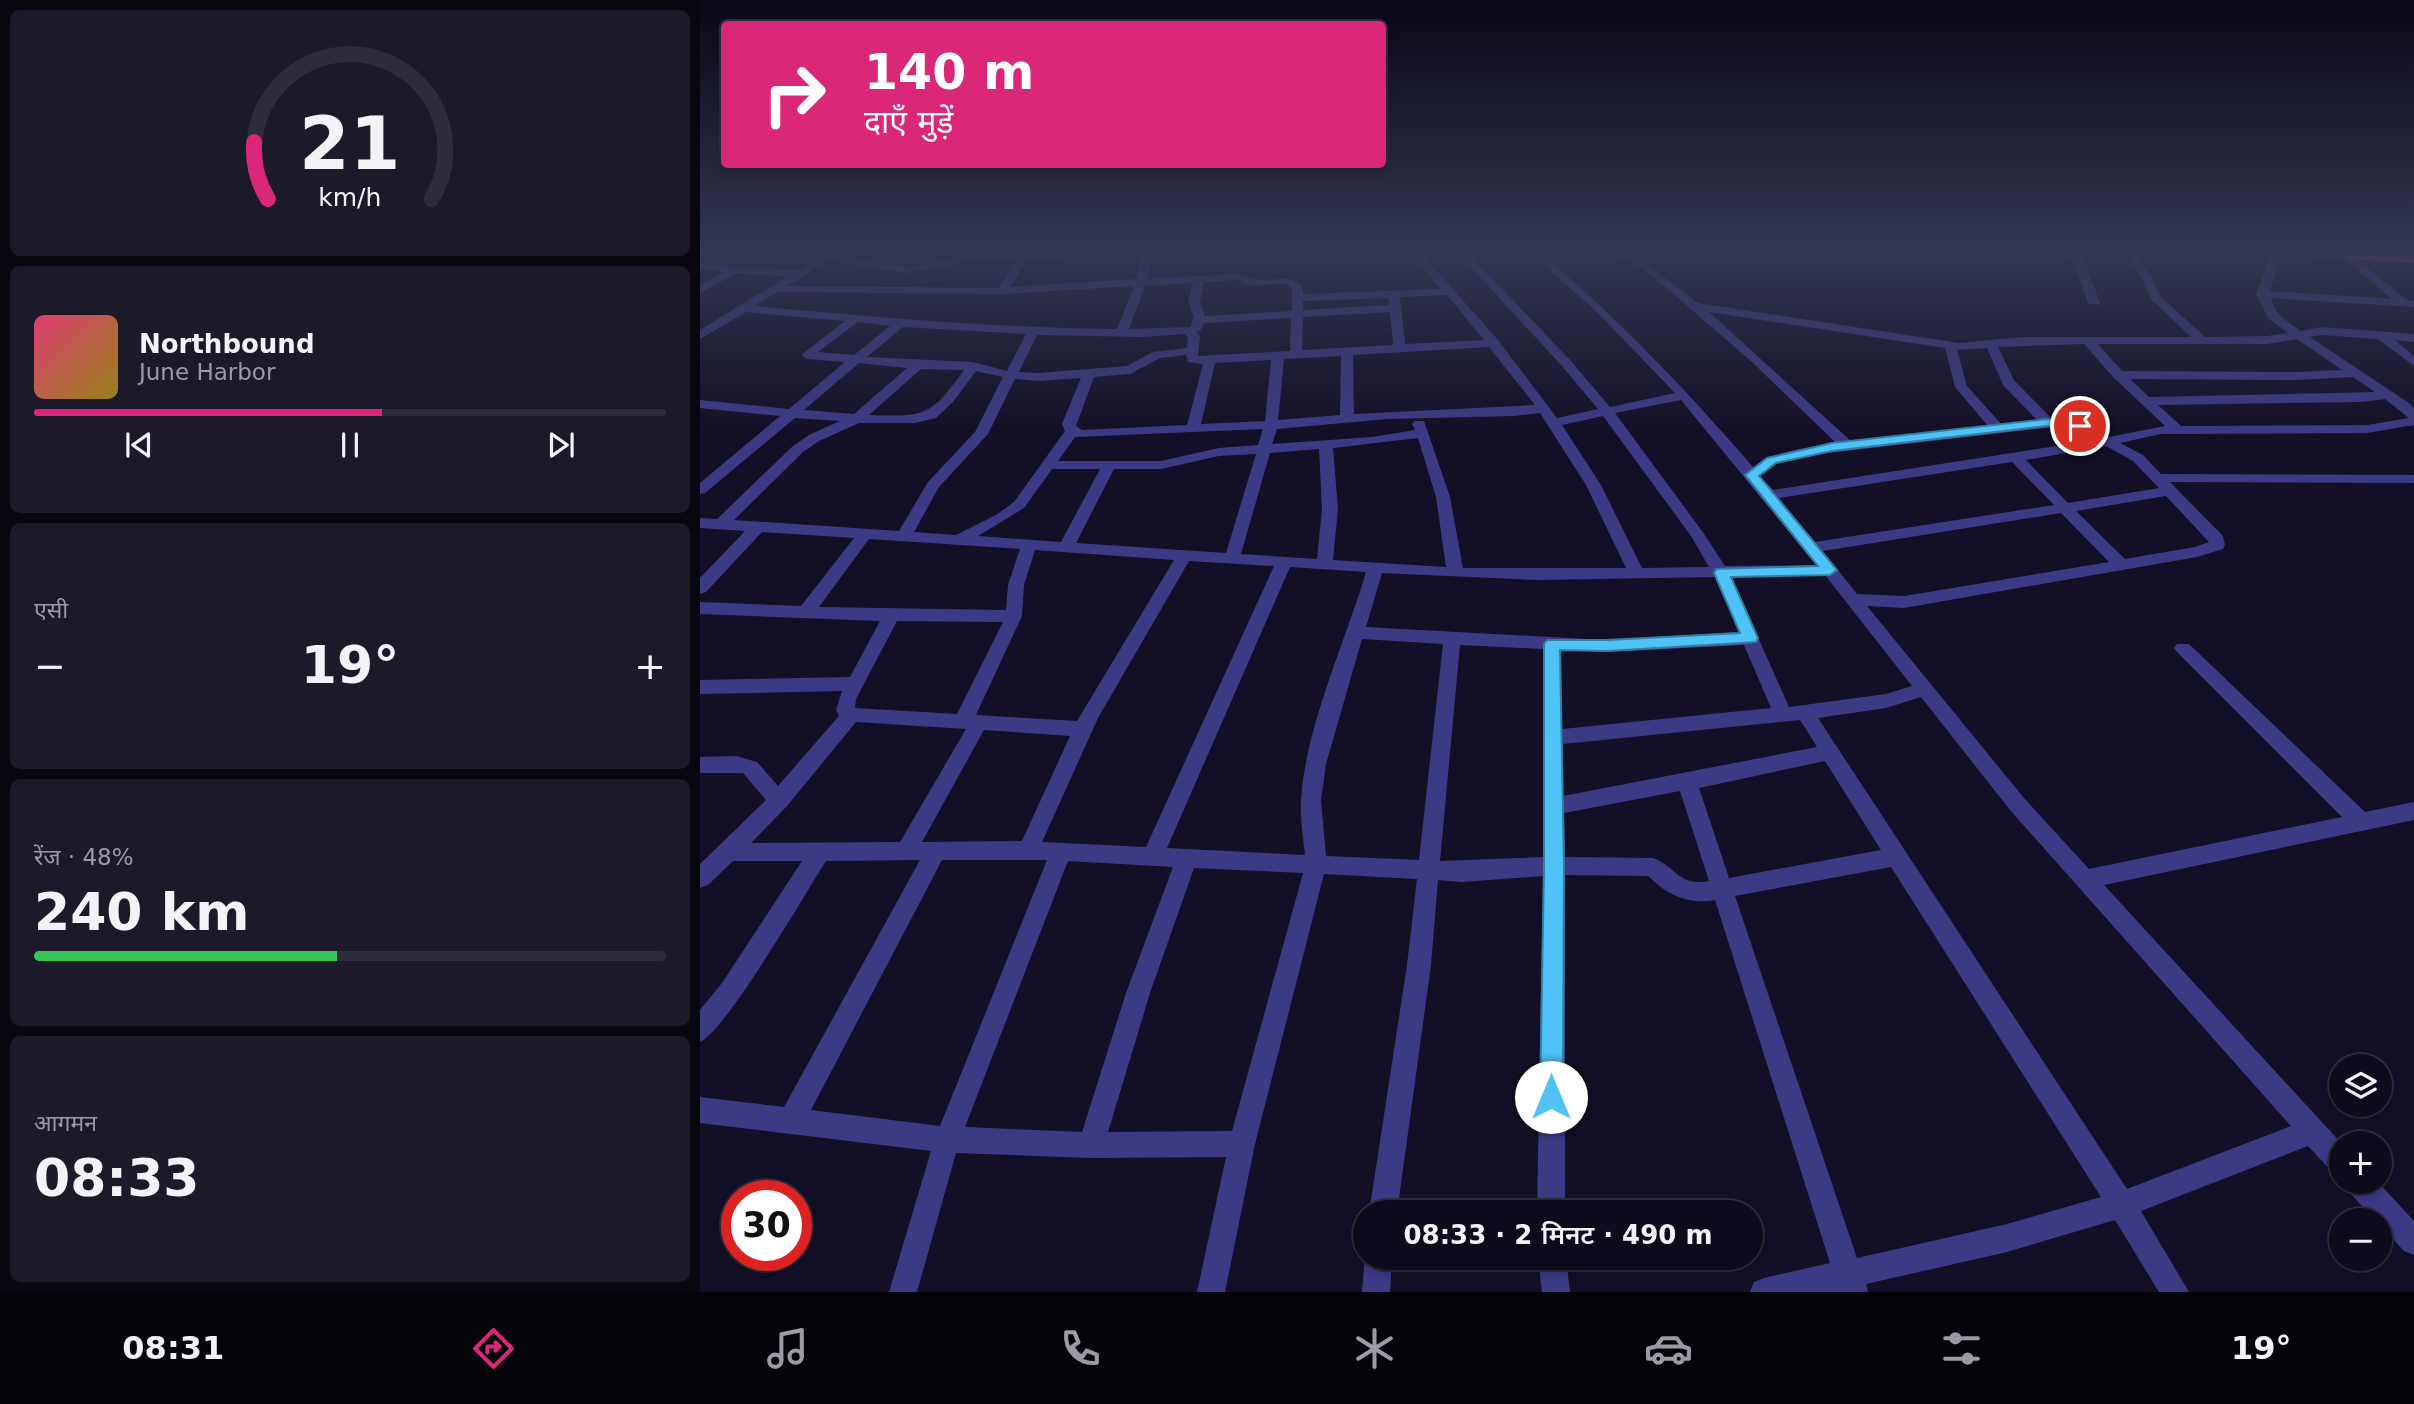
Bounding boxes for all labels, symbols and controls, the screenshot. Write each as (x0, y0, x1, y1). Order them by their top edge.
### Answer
text: 140 m (864, 44, 1034, 101)
icon: right (749, 49, 840, 140)
text: 21 (299, 102, 401, 187)
text: दाएँ मुड़ें (864, 103, 953, 141)
text: km/h (318, 183, 382, 212)
text: Northbound (139, 329, 315, 359)
text: June Harbor (139, 359, 275, 385)
pin (2050, 396, 2110, 456)
icon: arrive (2061, 407, 2099, 445)
icon: previous (120, 426, 158, 464)
icon: pause (331, 426, 369, 464)
icon: next (542, 426, 580, 464)
text: एसी (34, 597, 68, 623)
text: 19° (301, 635, 399, 695)
text: − (34, 644, 66, 688)
text: + (634, 644, 666, 688)
text: रेंज · 48% (34, 844, 134, 870)
text: 240 km (34, 882, 249, 942)
map controls (2329, 1054, 2392, 1271)
button: layers (2329, 1054, 2392, 1117)
position arrow (1514, 1060, 1588, 1134)
text: आगमन (34, 1110, 97, 1136)
button: + (2329, 1131, 2392, 1194)
text: 08:33 (34, 1148, 200, 1208)
speed limit sign: 30 (721, 1180, 812, 1271)
button: − (2329, 1208, 2392, 1271)
text: 08:33 · 2 मिनट · 490 m (1403, 1220, 1713, 1250)
icon: directions (469, 1324, 518, 1373)
icon: music (763, 1324, 812, 1373)
icon: phone (1056, 1324, 1105, 1373)
icon: climate (1350, 1324, 1399, 1373)
icon: car (1644, 1324, 1693, 1373)
icon: filters (1937, 1324, 1986, 1373)
text: 08:31 (122, 1329, 224, 1367)
text: 19° (2231, 1329, 2292, 1367)

